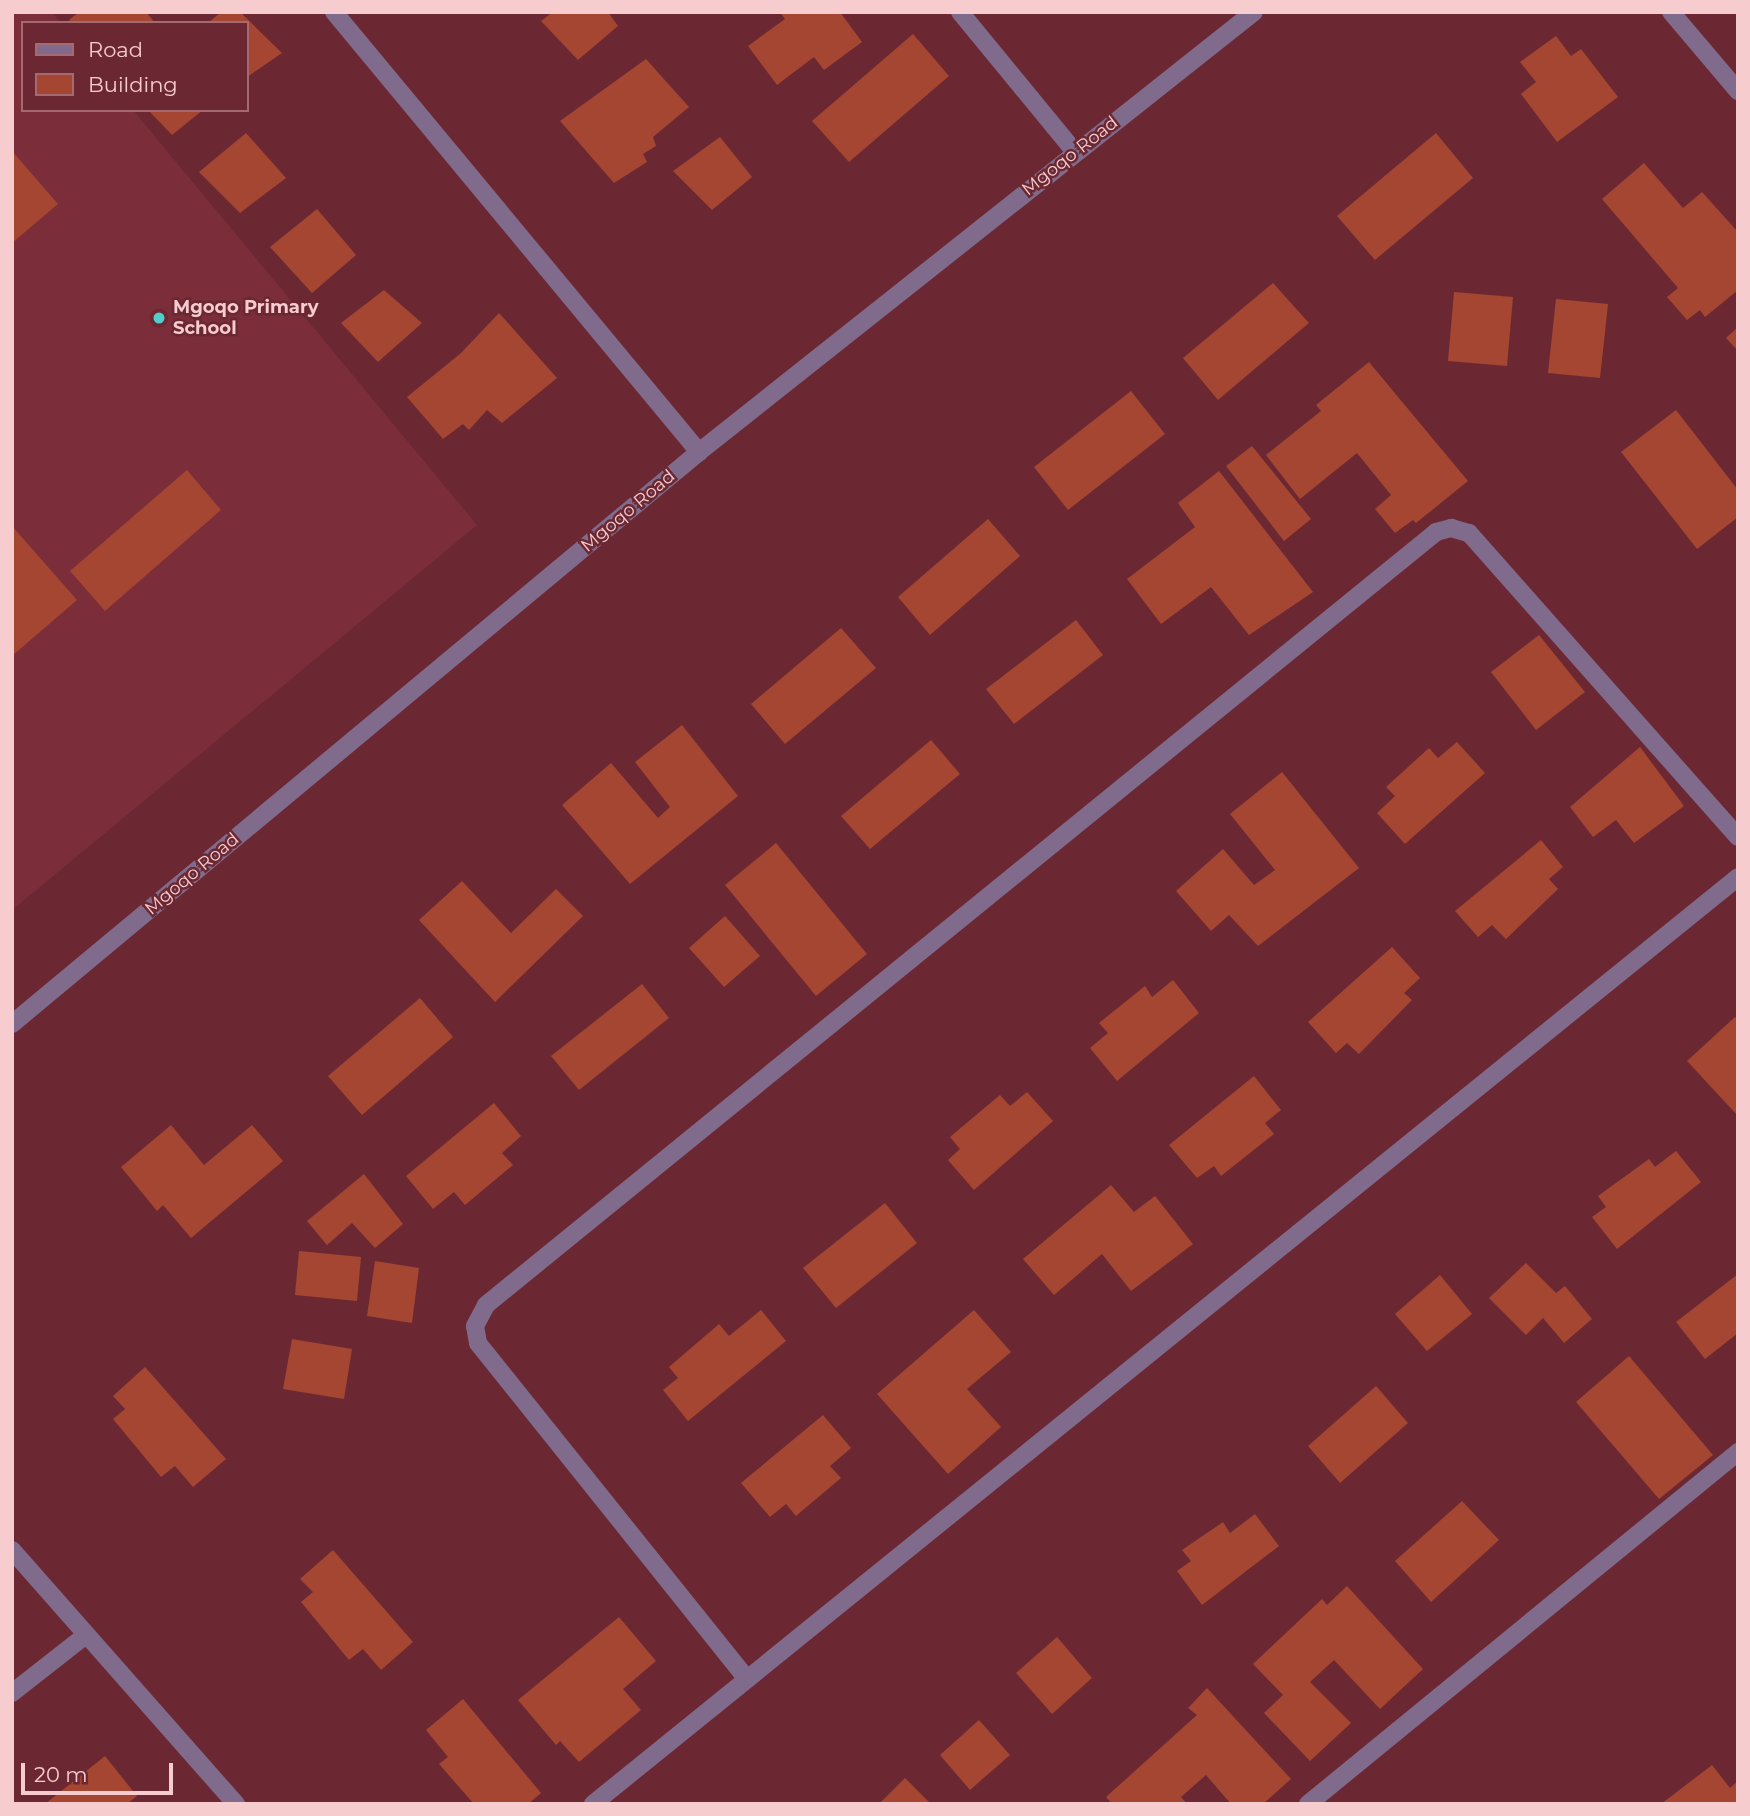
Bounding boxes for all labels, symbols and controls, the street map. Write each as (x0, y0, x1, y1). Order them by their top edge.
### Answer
legend (21, 21, 248, 112)
text: Road (88, 37, 143, 62)
text: Building (88, 72, 178, 97)
street label: Mgoqo Road (1018, 112, 1122, 200)
place label: Mgoqo Primary School (173, 297, 318, 340)
marker: Mgoqo Primary School (151, 310, 167, 326)
street label: Mgoqo Road (577, 465, 679, 557)
street label: Mgoqo Road (141, 828, 243, 920)
scale bar (24, 1750, 177, 1794)
text: 20 m (34, 1762, 88, 1787)

